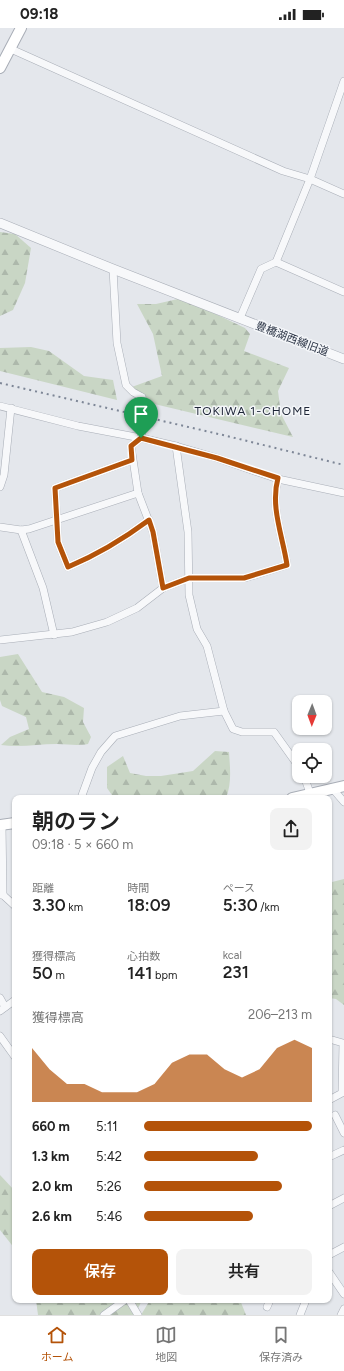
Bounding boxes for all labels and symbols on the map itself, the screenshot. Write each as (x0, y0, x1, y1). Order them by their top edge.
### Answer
street label: 豊橋湖西線旧道 (254, 319, 330, 359)
pin (124, 397, 158, 438)
district label: TOKIWA 1-CHOME (195, 404, 311, 418)
north arrow (292, 695, 332, 735)

